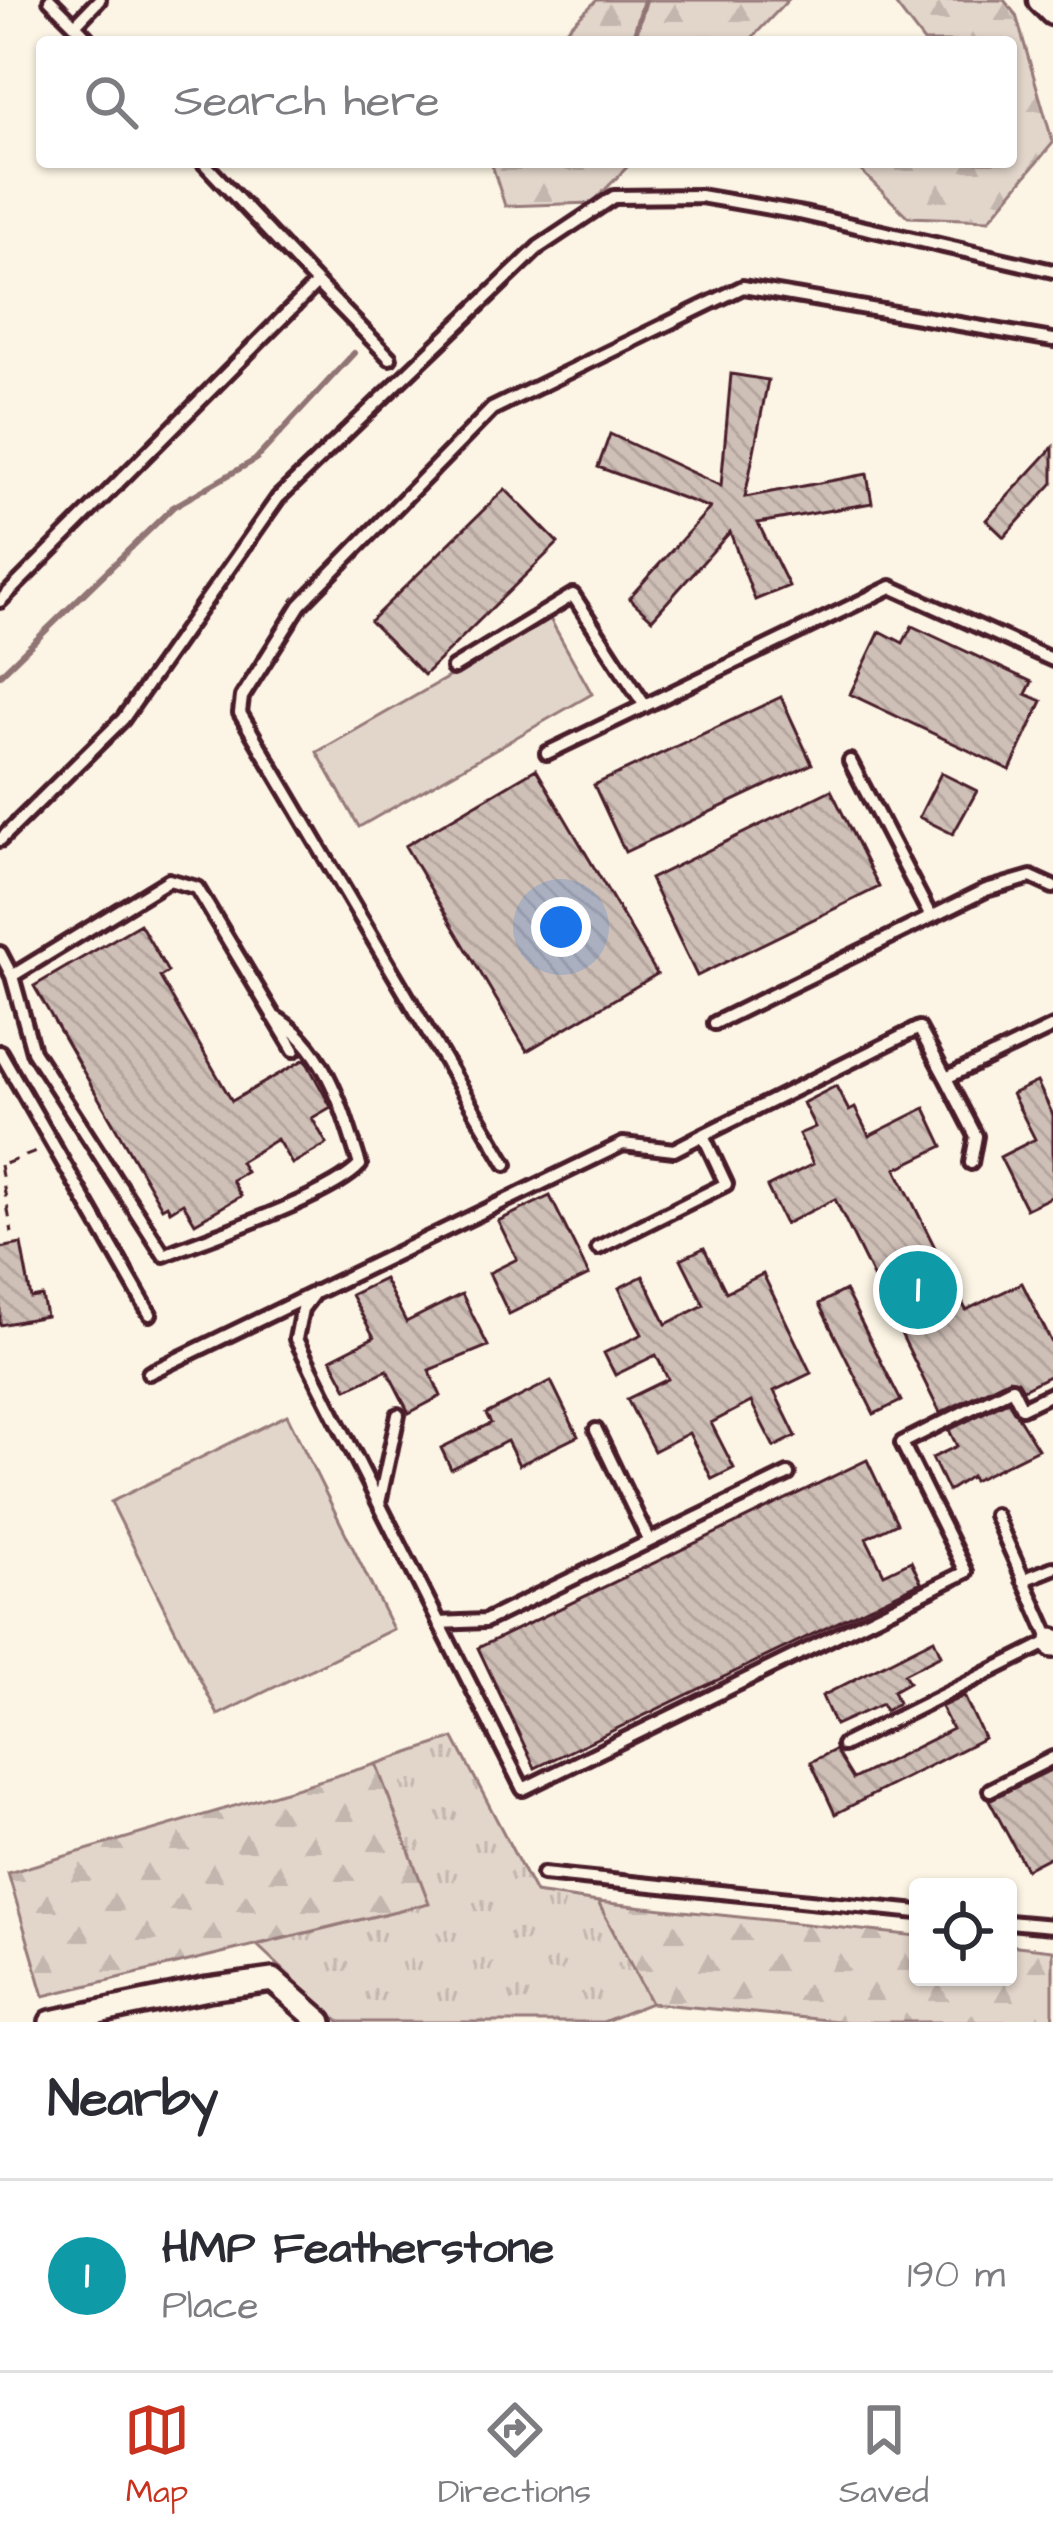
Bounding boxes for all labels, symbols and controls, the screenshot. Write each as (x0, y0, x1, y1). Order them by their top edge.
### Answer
search box (36, 36, 1017, 168)
icon: search (78, 69, 144, 135)
text: Search here (174, 71, 440, 133)
your location (531, 897, 591, 957)
pin: 1 (879, 1245, 957, 1335)
map controls (909, 1878, 1017, 1986)
button: locate (909, 1878, 1017, 1986)
text: Nearby (48, 2065, 218, 2136)
text: HMP Featherstone (162, 2218, 554, 2280)
text: 1 (85, 2249, 90, 2303)
text: 190 m (907, 2249, 1005, 2303)
text: Place (162, 2280, 259, 2334)
tab: Map (124, 2397, 190, 2515)
tab: Directions (438, 2397, 591, 2515)
tab: Saved (839, 2397, 929, 2515)

